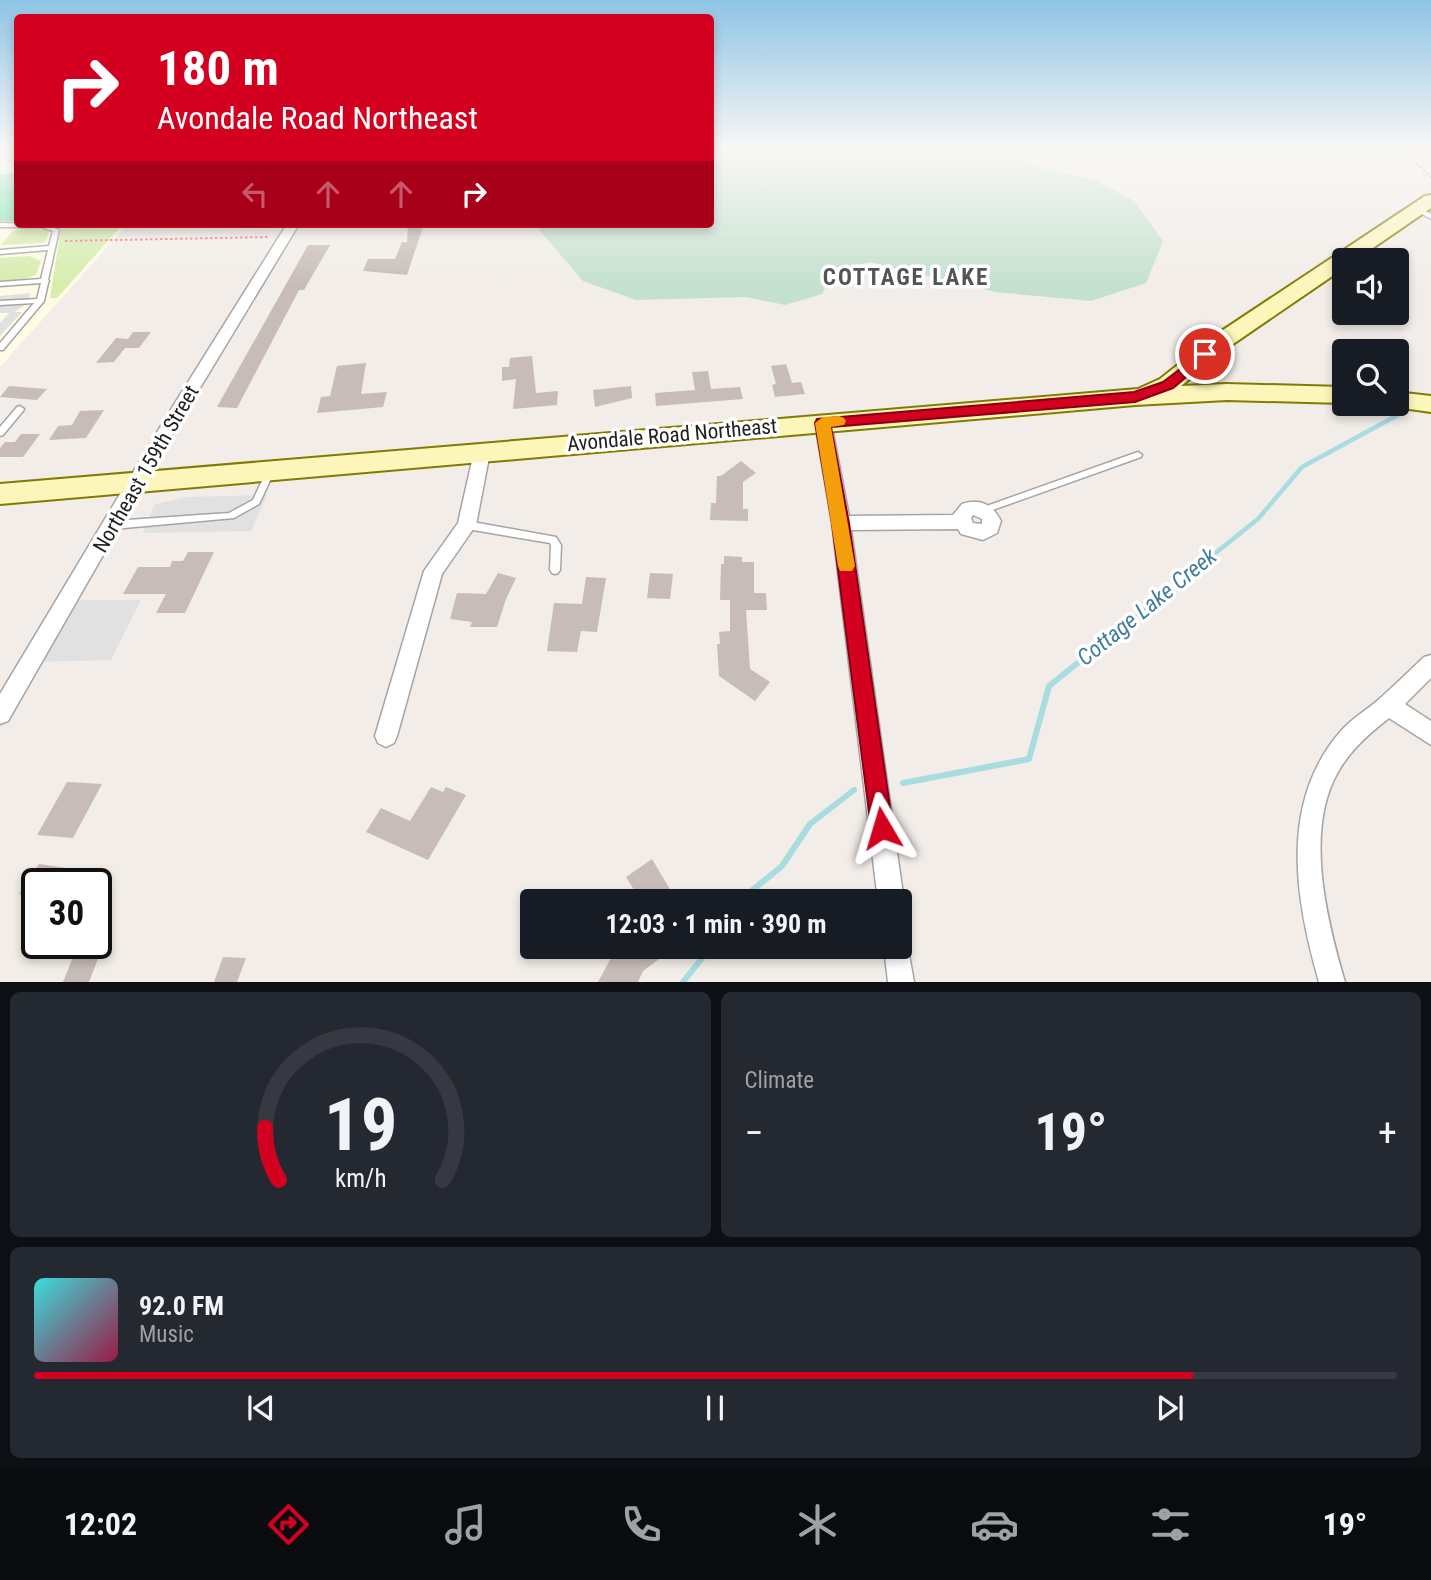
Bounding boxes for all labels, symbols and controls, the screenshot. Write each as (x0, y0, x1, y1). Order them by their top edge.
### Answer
text: 180 m (157, 40, 279, 97)
icon: right (42, 42, 133, 133)
text: Avondale Road Northeast (157, 99, 478, 137)
icon: left (236, 175, 274, 213)
icon: ahead (309, 175, 347, 213)
icon: ahead (382, 175, 420, 213)
icon: right (455, 175, 493, 213)
map controls (1332, 248, 1409, 416)
button: sound (1332, 248, 1409, 325)
district label: COTTAGE LAKE (823, 264, 989, 291)
pin (1175, 324, 1235, 384)
icon: arrive (1186, 335, 1224, 373)
button: search (1332, 339, 1409, 416)
street label: Northeast 159th Street (88, 381, 204, 557)
street label: Avondale Road Northeast (566, 414, 778, 456)
water label: Cottage Lake Creek (1072, 542, 1223, 671)
position arrow (845, 791, 919, 865)
speed limit sign: 30 (21, 868, 112, 959)
text: 12:03 · 1 min · 390 m (606, 909, 826, 939)
text: Climate (745, 1067, 814, 1094)
text: 19 (323, 1083, 397, 1169)
text: 19° (1034, 1102, 1107, 1163)
text: − (745, 1111, 764, 1155)
text: + (1378, 1111, 1397, 1155)
text: km/h (335, 1164, 386, 1193)
text: 92.0 FM (139, 1291, 224, 1321)
text: Music (139, 1321, 194, 1348)
icon: previous (242, 1389, 280, 1427)
icon: pause (696, 1389, 734, 1427)
icon: next (1151, 1389, 1189, 1427)
icon: directions (264, 1500, 313, 1549)
icon: music (441, 1500, 490, 1549)
icon: phone (617, 1500, 666, 1549)
icon: climate (793, 1500, 842, 1549)
icon: car (970, 1500, 1019, 1549)
icon: filters (1146, 1500, 1195, 1549)
text: 12:02 (64, 1505, 137, 1543)
text: 19° (1323, 1505, 1367, 1543)

